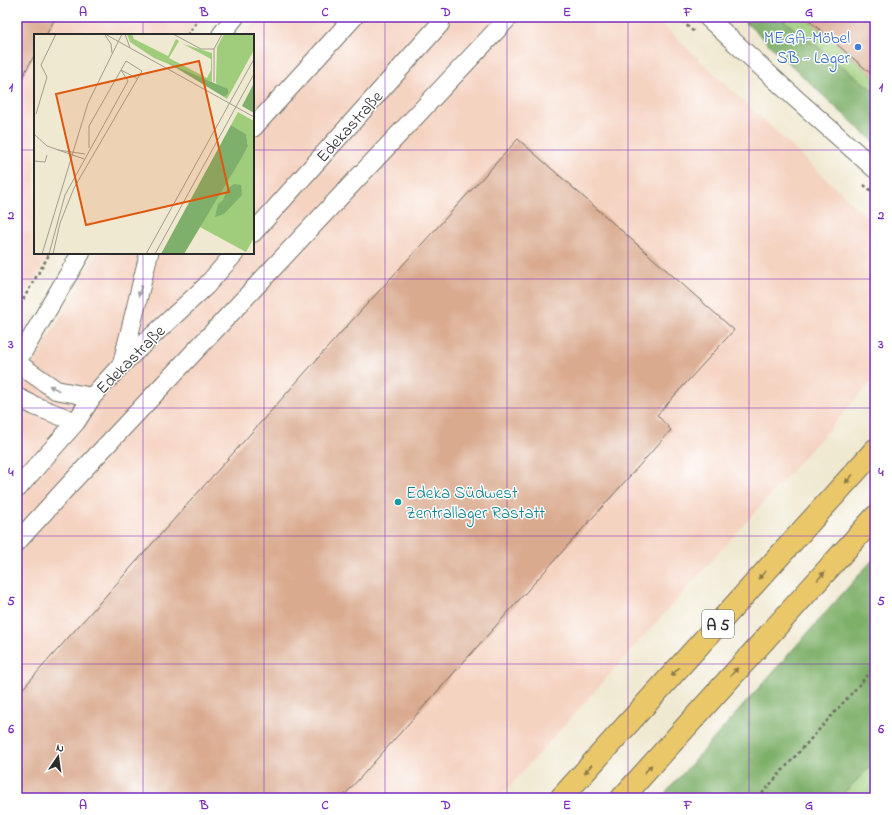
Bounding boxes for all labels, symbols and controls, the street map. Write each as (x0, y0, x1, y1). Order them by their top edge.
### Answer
text: A (79, 3, 87, 22)
text: B (199, 3, 209, 22)
text: C (321, 3, 329, 22)
text: D (440, 3, 451, 22)
text: E (563, 3, 571, 22)
text: F (683, 3, 693, 22)
text: G (805, 3, 813, 22)
place label: MEGA-Möbel SB - Lager (764, 26, 851, 73)
inset map (34, 34, 254, 254)
marker: MEGA-Möbel SB - Lager (853, 42, 863, 52)
text: 1 (9, 78, 14, 97)
text: 1 (879, 78, 884, 97)
street label: Edekastraße (311, 85, 390, 169)
text: 2 (7, 206, 15, 225)
text: 2 (877, 206, 885, 225)
one-way arrow (137, 285, 143, 297)
street label: Edekastraße (91, 319, 172, 401)
text: 3 (7, 335, 14, 354)
text: 3 (877, 335, 884, 354)
one-way arrow (48, 385, 60, 391)
text: 4 (7, 463, 14, 482)
text: 4 (877, 463, 884, 482)
one-way arrow (844, 474, 854, 484)
place label: Edeka Südwest Zentrallager Rastatt (406, 481, 545, 528)
marker: Edeka Südwest Zentrallager Rastatt (393, 497, 403, 507)
one-way arrow (817, 570, 826, 581)
one-way arrow (758, 571, 767, 580)
text: 5 (7, 592, 15, 611)
text: 5 (877, 592, 885, 611)
road number: A 5 (702, 610, 734, 638)
one-way arrow (670, 667, 680, 677)
one-way arrow (730, 667, 739, 677)
text: 6 (7, 720, 14, 739)
text: 6 (877, 720, 884, 739)
north arrow (38, 737, 78, 777)
text: N (55, 740, 65, 757)
one-way arrow (584, 764, 593, 773)
one-way arrow (643, 764, 652, 774)
text: A (79, 796, 87, 815)
text: B (199, 796, 209, 815)
text: C (321, 796, 329, 815)
text: D (440, 796, 451, 815)
text: E (563, 796, 571, 815)
text: F (683, 796, 693, 815)
text: G (805, 796, 813, 815)

